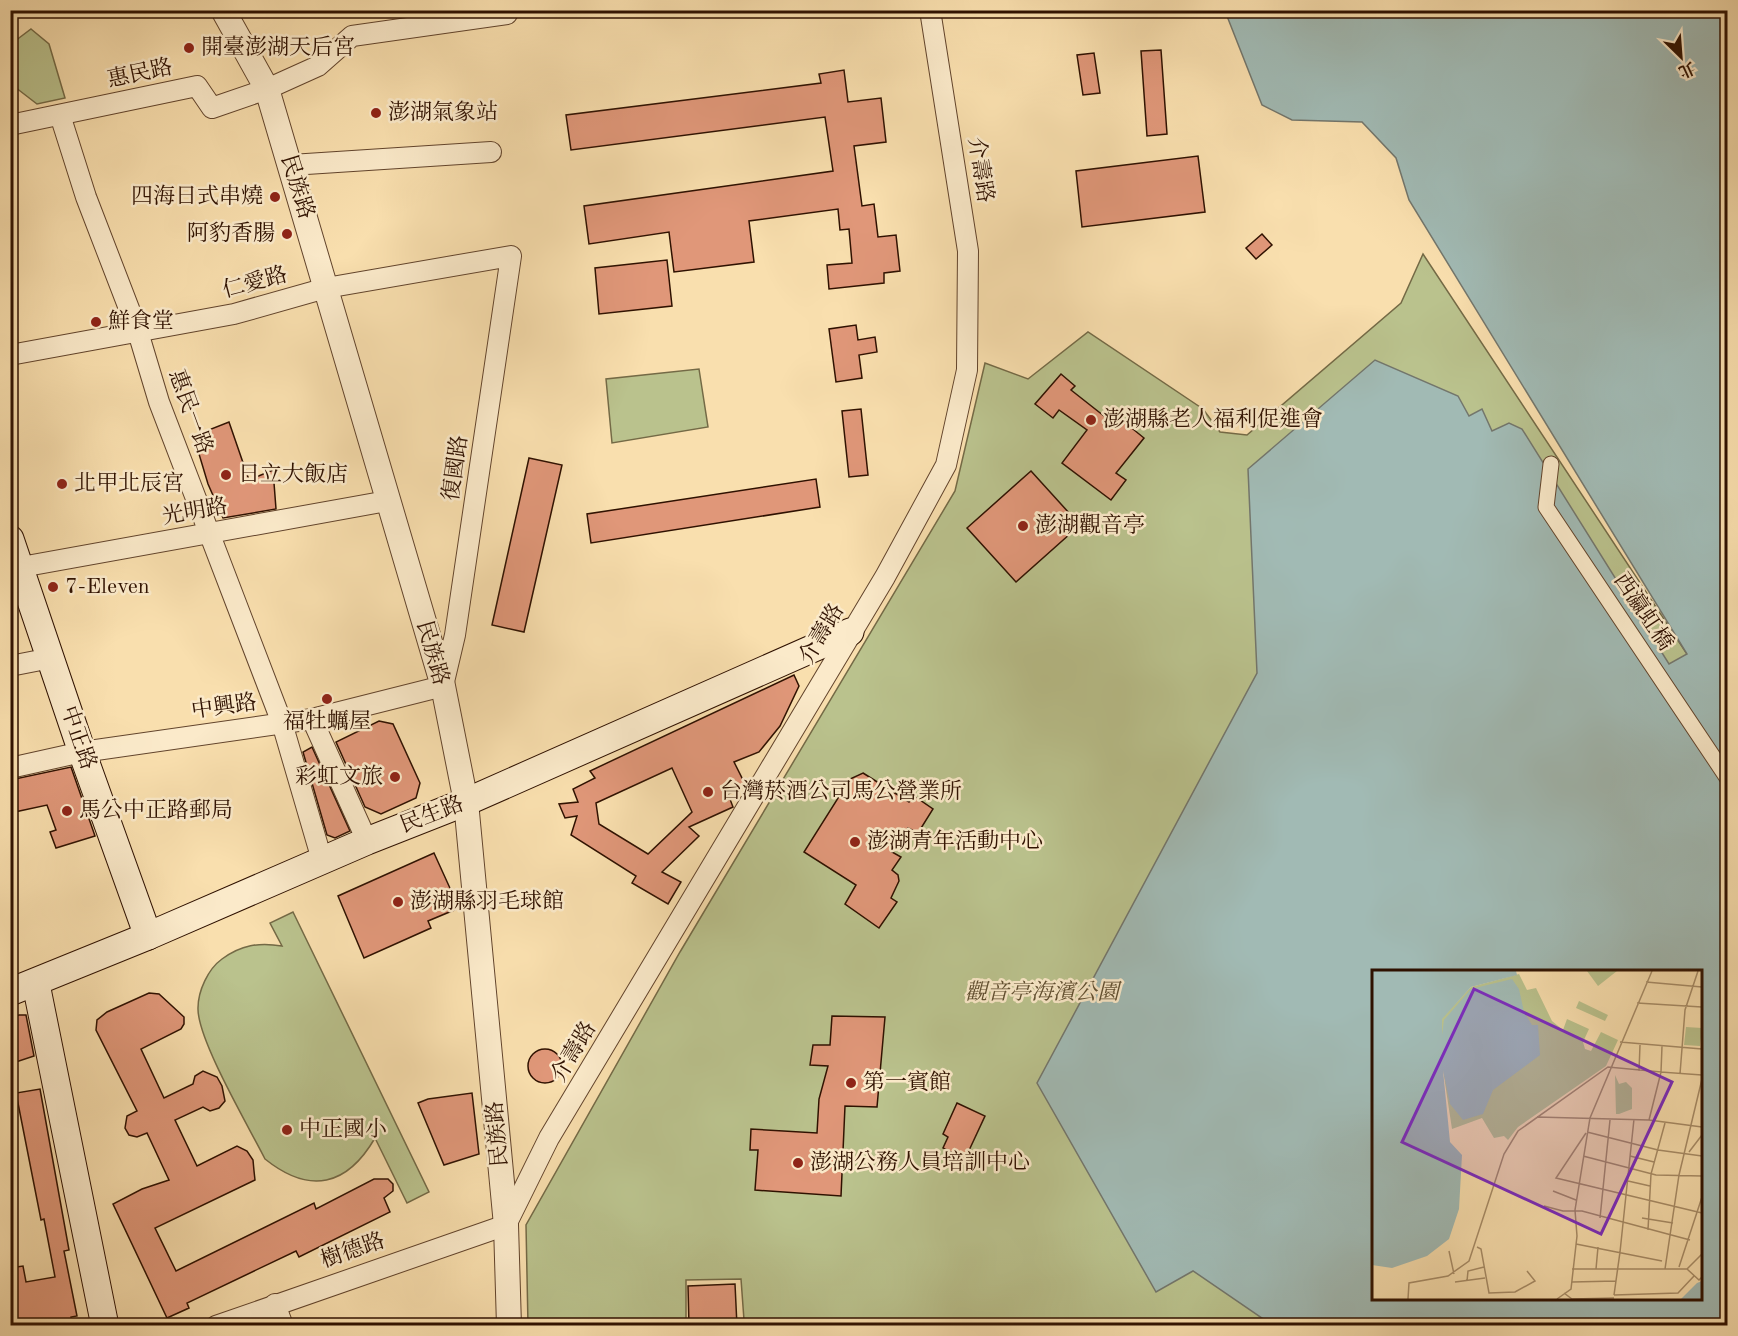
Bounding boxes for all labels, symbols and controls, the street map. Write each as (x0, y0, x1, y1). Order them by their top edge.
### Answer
north arrow (1651, 27, 1711, 87)
place label: 開臺澎湖天后宮 (201, 35, 355, 59)
marker: 開臺澎湖天后宮 (182, 41, 196, 55)
street label: 惠民路 (105, 54, 175, 92)
text: 北 (1676, 58, 1698, 81)
place label: 澎湖氣象站 (388, 100, 498, 124)
marker: 澎湖氣象站 (369, 106, 383, 120)
street label: 介壽路 (964, 135, 998, 204)
street label: 民族路 (277, 152, 319, 222)
place label: 四海日式串燒 (131, 184, 263, 208)
marker: 四海日式串燒 (268, 190, 282, 204)
place label: 阿豹香腸 (187, 221, 275, 245)
marker: 阿豹香腸 (280, 227, 294, 241)
street label: 仁愛路 (220, 262, 290, 302)
place label: 鮮食堂 (108, 309, 174, 333)
marker: 鮮食堂 (89, 315, 103, 329)
street label: 惠民一路 (165, 366, 217, 457)
place label: 澎湖縣老人福利促進會 (1103, 407, 1323, 431)
marker: 澎湖縣老人福利促進會 (1084, 413, 1098, 427)
street label: 復國路 (439, 434, 471, 502)
place label: 日立大飯店 (238, 462, 348, 486)
marker: 日立大飯店 (219, 468, 233, 482)
place label: 北甲北辰宮 (74, 471, 184, 495)
marker: 北甲北辰宮 (55, 477, 69, 491)
street label: 光明路 (160, 493, 229, 529)
place label: 澎湖觀音亭 (1035, 513, 1145, 537)
marker: 澎湖觀音亭 (1016, 519, 1030, 533)
street label: 西瀛虹橋 (1609, 568, 1678, 655)
place label: 7-Eleven (65, 576, 150, 598)
marker: 7-Eleven (46, 580, 60, 594)
street label: 介壽路 (794, 599, 848, 668)
street label: 民族路 (412, 618, 454, 688)
street label: 中興路 (190, 690, 258, 722)
marker: 福牡蠣屋 (320, 692, 334, 706)
street label: 中正路 (57, 703, 101, 773)
place label: 福牡蠣屋 (283, 709, 371, 733)
place label: 彩虹文旅 (295, 764, 383, 788)
marker: 彩虹文旅 (388, 770, 402, 784)
place label: 台灣菸酒公司馬公營業所 (720, 778, 962, 803)
marker: 台灣菸酒公司馬公營業所 (701, 785, 715, 799)
street label: 民生路 (397, 791, 467, 837)
place label: 馬公中正路郵局 (79, 797, 233, 822)
marker: 馬公中正路郵局 (60, 804, 74, 818)
place label: 澎湖青年活動中心 (867, 829, 1043, 853)
marker: 澎湖青年活動中心 (848, 835, 862, 849)
place label: 澎湖縣羽毛球館 (410, 889, 564, 913)
marker: 澎湖縣羽毛球館 (391, 895, 405, 909)
inset map (1372, 970, 1702, 1300)
park label: 觀音亭海濱公園 (965, 980, 1122, 1004)
street label: 介壽路 (546, 1017, 600, 1086)
place label: 第一賓館 (863, 1070, 951, 1094)
marker: 第一賓館 (844, 1076, 858, 1090)
street label: 民族路 (482, 1100, 512, 1168)
place label: 中正國小 (299, 1117, 387, 1141)
marker: 中正國小 (280, 1123, 294, 1137)
place label: 澎湖公務人員培訓中心 (810, 1149, 1030, 1174)
marker: 澎湖公務人員培訓中心 (791, 1156, 805, 1170)
street label: 樹德路 (318, 1228, 388, 1272)

